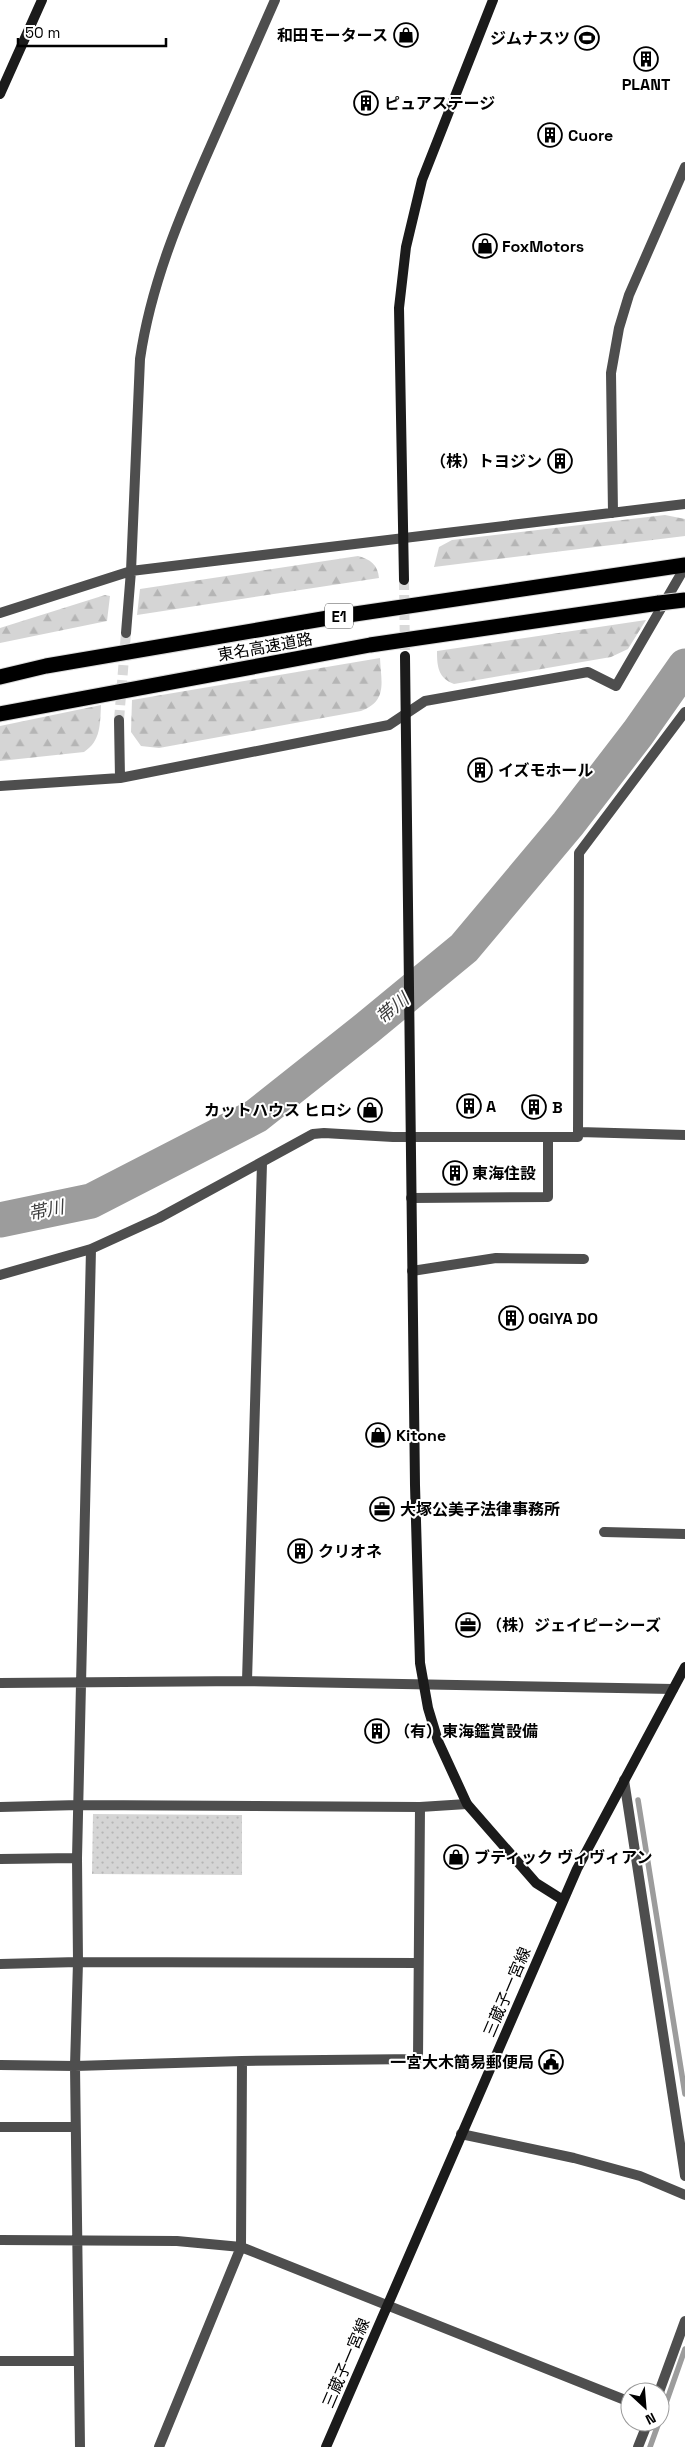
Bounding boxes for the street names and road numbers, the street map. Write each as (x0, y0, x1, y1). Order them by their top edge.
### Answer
road number: E1 (325, 604, 353, 628)
street label: 東名高速道路 (216, 628, 314, 666)
street label: 三蔵子一宮線 (479, 1944, 535, 2040)
street label: 三蔵子一宮線 (318, 2315, 374, 2411)

